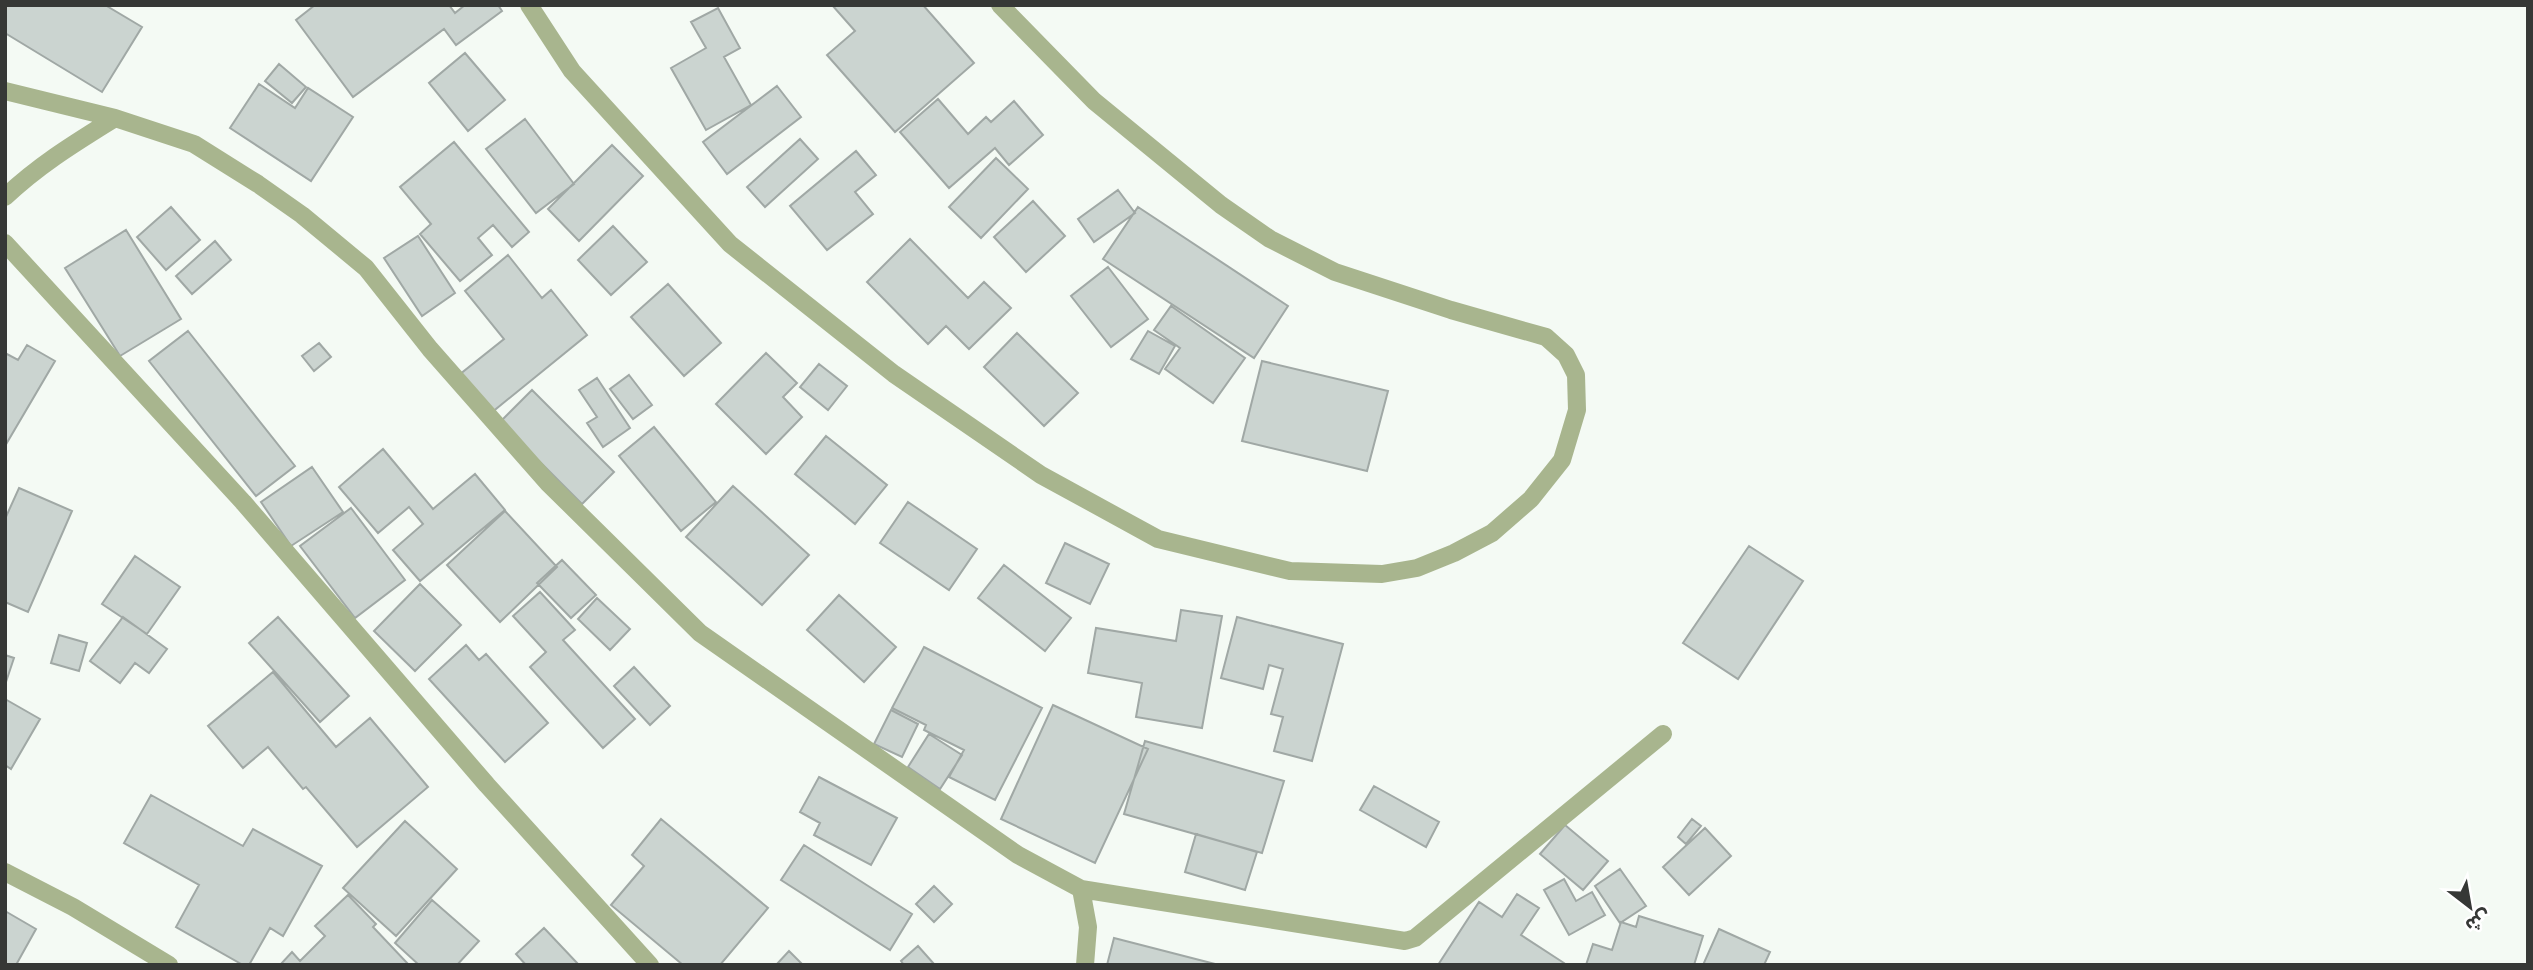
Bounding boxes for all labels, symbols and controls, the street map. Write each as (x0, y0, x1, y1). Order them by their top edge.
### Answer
north arrow (2435, 872, 2505, 942)
text: ش (2460, 903, 2498, 941)

